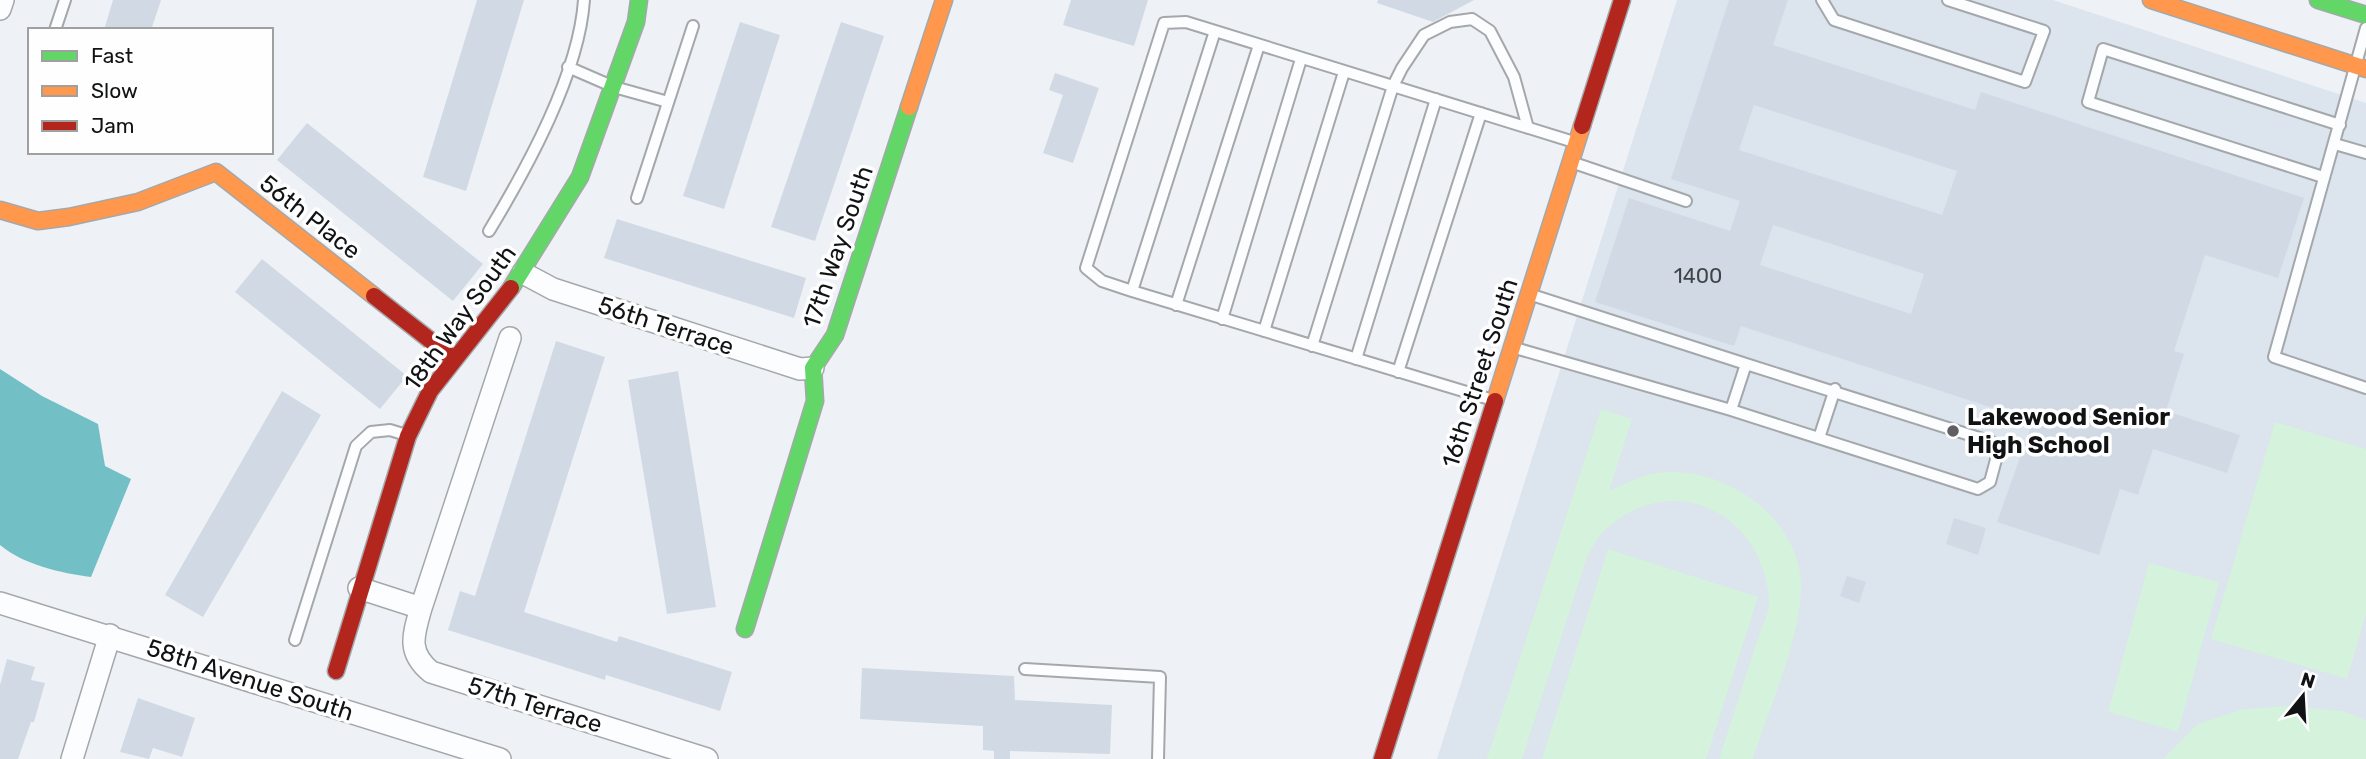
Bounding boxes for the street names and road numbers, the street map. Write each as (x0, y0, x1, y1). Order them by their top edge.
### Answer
street label: 17th Way South (797, 162, 879, 332)
street label: 56th Place (254, 169, 366, 265)
street label: 18th Way South (398, 240, 522, 396)
street label: 16th Street South (1436, 275, 1524, 471)
street label: 56th Terrace (595, 291, 737, 361)
street label: 58th Avenue South (143, 633, 357, 727)
street label: 57th Terrace (465, 671, 605, 739)

